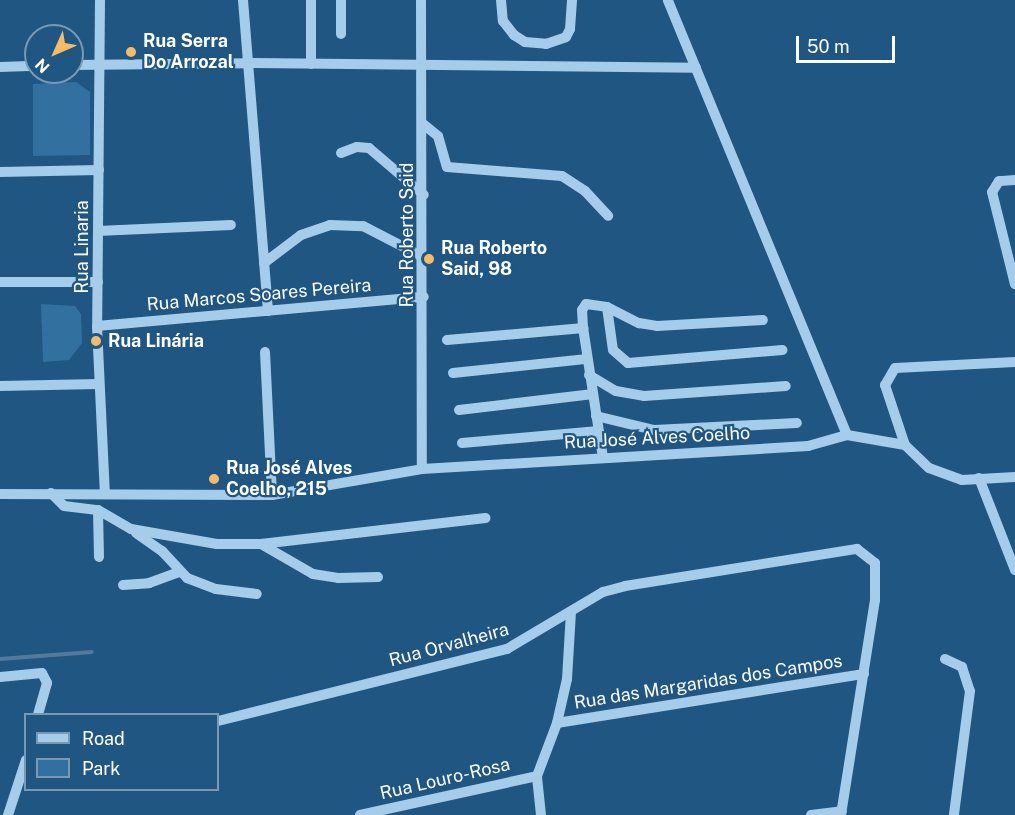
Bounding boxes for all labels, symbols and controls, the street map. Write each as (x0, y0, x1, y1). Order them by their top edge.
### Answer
north arrow (24, 24, 84, 84)
scale bar (799, 24, 898, 62)
place label: Rua Serra Do Arrozal (143, 31, 234, 74)
text: 50 m (807, 36, 850, 57)
marker: Rua Serra Do Arrozal (124, 45, 138, 59)
text: N (31, 55, 53, 77)
street label: Rua Roberto Said (396, 162, 418, 308)
street label: Rua Linaria (71, 200, 93, 294)
place label: Rua Roberto Said, 98 (441, 238, 547, 280)
marker: Rua Roberto Said, 98 (422, 252, 436, 266)
street label: Rua Marcos Soares Pereira (146, 274, 372, 316)
place label: Rua Linária (108, 330, 204, 352)
marker: Rua Linária (89, 334, 103, 348)
street label: Rua José Alves Coelho (563, 422, 751, 454)
place label: Rua José Alves Coelho, 215 (226, 458, 352, 500)
marker: Rua José Alves Coelho, 215 (207, 472, 221, 486)
street label: Rua Orvalheira (387, 619, 511, 671)
street label: Rua das Margaridas dos Campos (572, 650, 844, 714)
legend (24, 713, 219, 791)
text: Road (82, 728, 125, 749)
street label: Rua Louro-Rosa (378, 754, 512, 804)
text: Park (82, 758, 120, 779)

